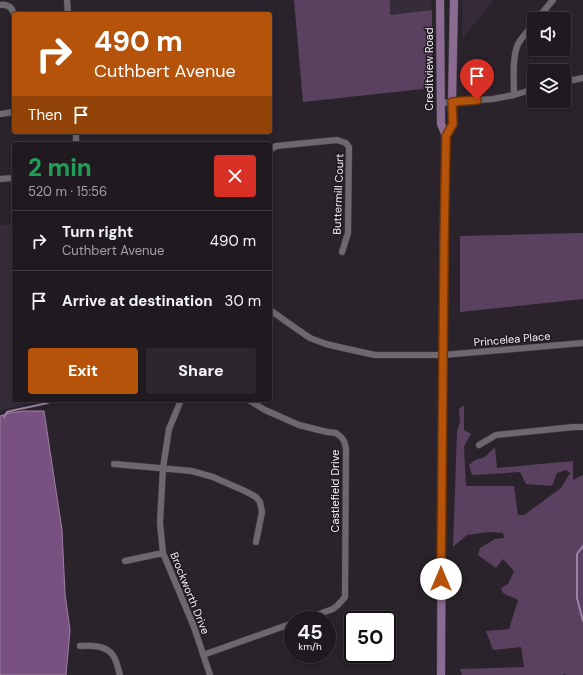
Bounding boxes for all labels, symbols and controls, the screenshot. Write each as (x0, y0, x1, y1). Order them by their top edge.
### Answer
map controls (527, 12, 571, 108)
button: sound (527, 12, 571, 56)
text: 490 m (94, 23, 183, 60)
street label: Creditview Road (422, 27, 436, 111)
icon: right (28, 28, 80, 80)
text: Cuthbert Avenue (94, 59, 236, 83)
pin (460, 59, 494, 100)
button: layers (527, 64, 571, 108)
icon: arrive (466, 65, 488, 87)
icon: arrive (70, 104, 92, 126)
text: Then (28, 105, 62, 125)
text: 2 min (28, 152, 92, 183)
street label: Buttermill Court (330, 153, 346, 235)
button: close (214, 155, 256, 197)
text: 520 m · 15:56 (28, 183, 107, 200)
text: Turn right (62, 222, 133, 242)
icon: right (28, 230, 50, 252)
text: 490 m (210, 231, 256, 251)
text: Cuthbert Avenue (62, 242, 164, 259)
icon: arrive (28, 290, 50, 312)
text: Arrive at destination (62, 291, 213, 311)
text: 30 m (225, 291, 261, 311)
street label: Princelea Place (473, 329, 551, 349)
button: Exit (28, 348, 138, 394)
button: Share (146, 348, 256, 394)
street label: Castlefield Drive (328, 450, 342, 532)
street label: Brockworth Drive (167, 550, 213, 636)
position arrow (420, 558, 462, 600)
speed limit sign: 50 (344, 611, 396, 663)
text: 45 (297, 619, 323, 645)
text: km/h (298, 640, 322, 653)

